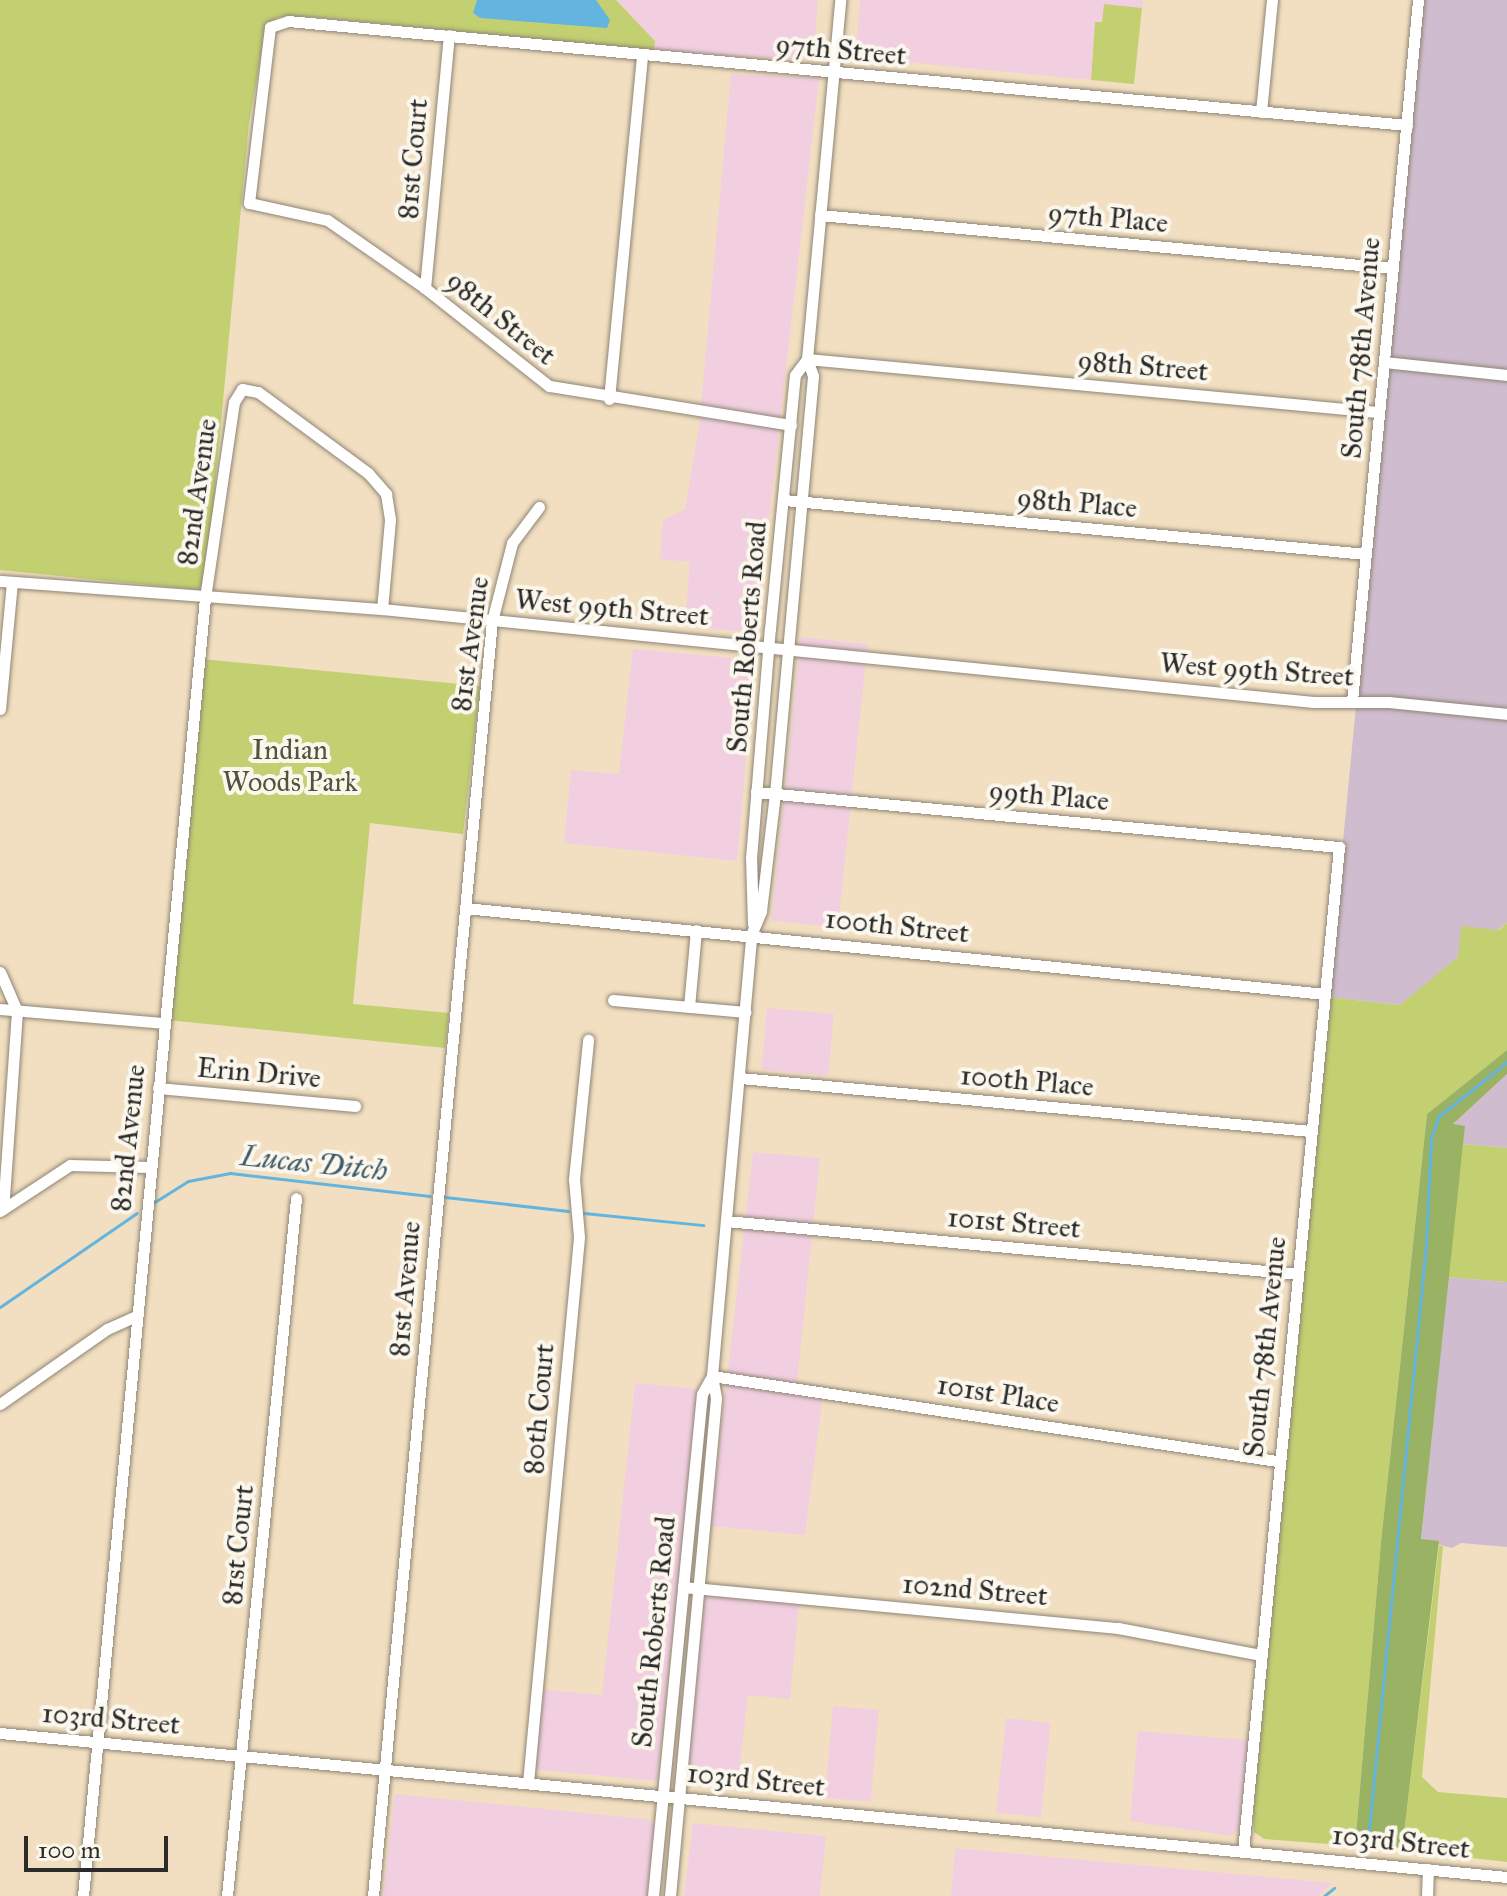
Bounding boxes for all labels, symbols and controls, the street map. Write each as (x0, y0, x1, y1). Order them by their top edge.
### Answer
street label: 97th Street (774, 28, 908, 72)
street label: 81st Court (391, 97, 435, 221)
street label: 97th Place (1047, 196, 1169, 240)
street label: South 78th Avenue (1335, 236, 1387, 460)
street label: 98th Street (440, 264, 562, 372)
street label: 98th Street (1076, 344, 1210, 388)
street label: 82nd Avenue (170, 416, 224, 568)
street label: 98th Place (1016, 481, 1138, 525)
street label: South Roberts Road (720, 520, 774, 754)
street label: 81st Avenue (444, 574, 496, 714)
street label: West 99th Street (514, 583, 710, 633)
street label: West 99th Street (1159, 646, 1355, 694)
park label: Indian Woods Park (223, 733, 357, 799)
street label: 99th Place (988, 774, 1110, 818)
street label: 100th Street (823, 902, 971, 950)
street label: Erin Drive (196, 1051, 322, 1095)
street label: 100th Place (959, 1058, 1095, 1104)
street label: 82nd Avenue (104, 1063, 152, 1213)
water label: Lucas Ditch (239, 1137, 389, 1189)
street label: 101st Street (946, 1200, 1082, 1246)
street label: 81st Avenue (382, 1220, 428, 1358)
street label: South 78th Avenue (1237, 1235, 1293, 1459)
street label: 80th Court (517, 1342, 561, 1476)
street label: 101st Place (935, 1368, 1061, 1420)
street label: 81st Court (215, 1483, 261, 1607)
street label: South Roberts Road (625, 1515, 683, 1749)
street label: 102nd Street (901, 1567, 1049, 1613)
street label: 103rd Street (41, 1696, 181, 1742)
street label: 103rd Street (685, 1756, 827, 1804)
street label: 103rd Street (1330, 1818, 1472, 1866)
scale bar (28, 1820, 172, 1870)
text: 100 m (38, 1835, 101, 1865)

